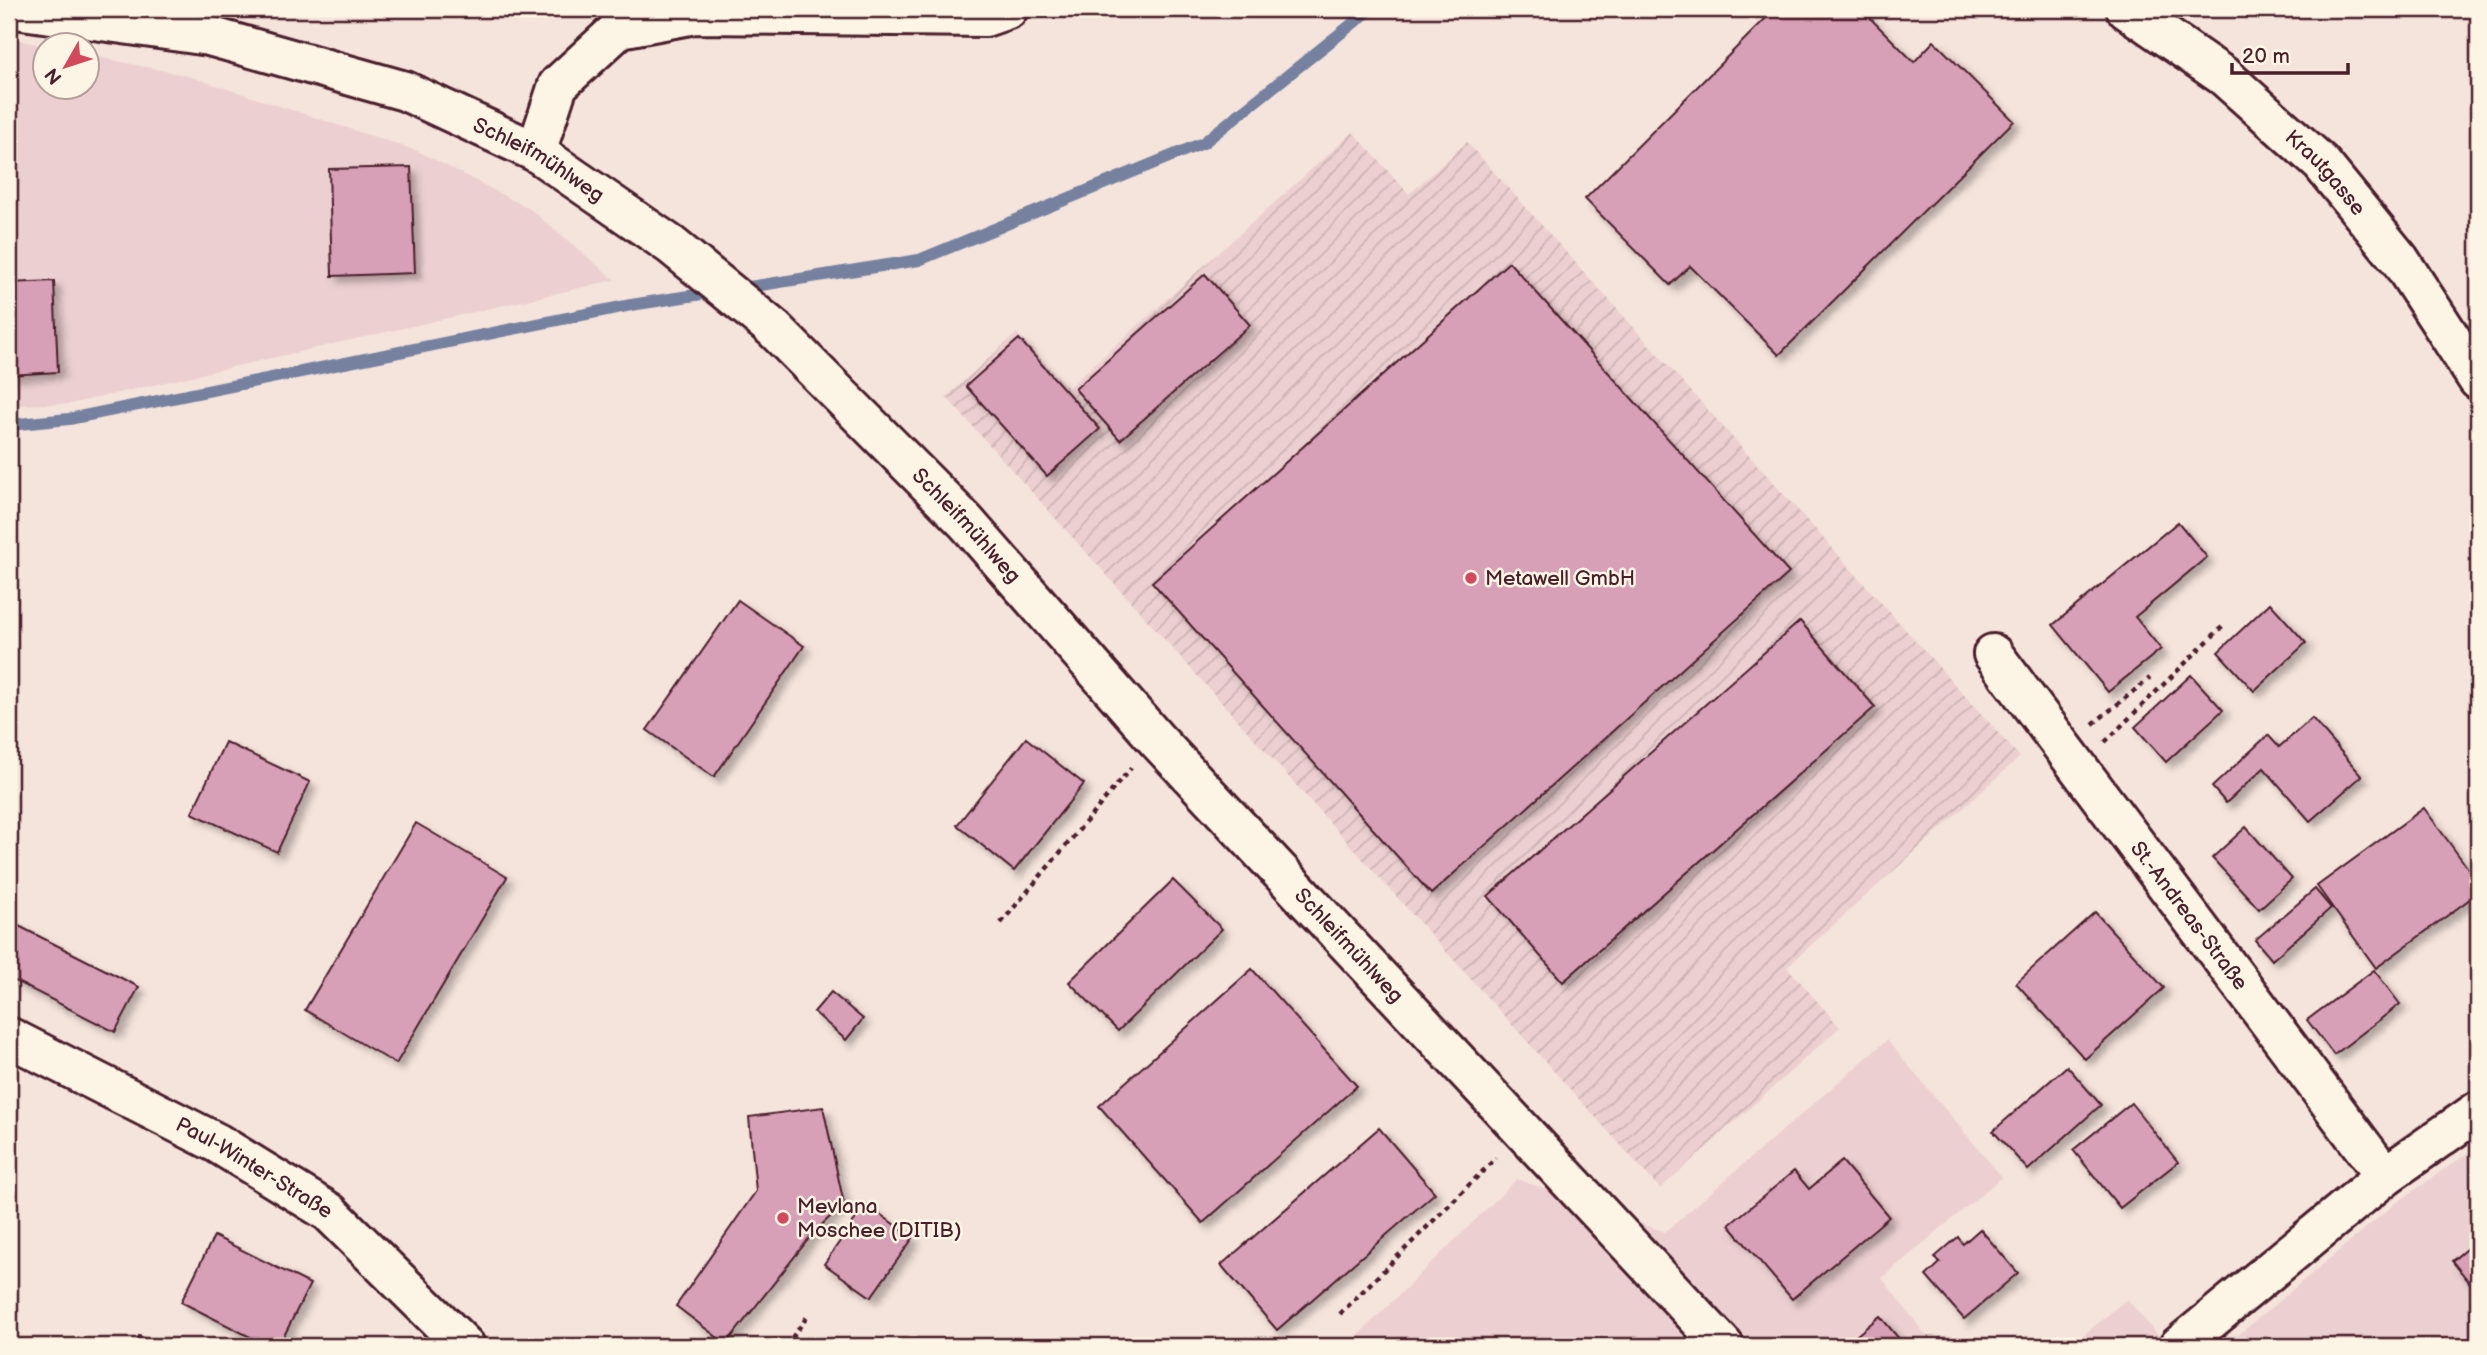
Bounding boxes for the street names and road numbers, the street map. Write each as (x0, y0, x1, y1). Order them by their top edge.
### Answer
street label: Schleifmühlweg (469, 112, 609, 208)
street label: Krautgasse (2280, 125, 2371, 221)
street label: Schleifmühlweg (907, 463, 1026, 588)
street label: St.-Andreas-Straße (2125, 836, 2253, 995)
street label: Schleifmühlweg (1289, 883, 1408, 1008)
street label: Paul-Winter-Straße (171, 1112, 337, 1224)

